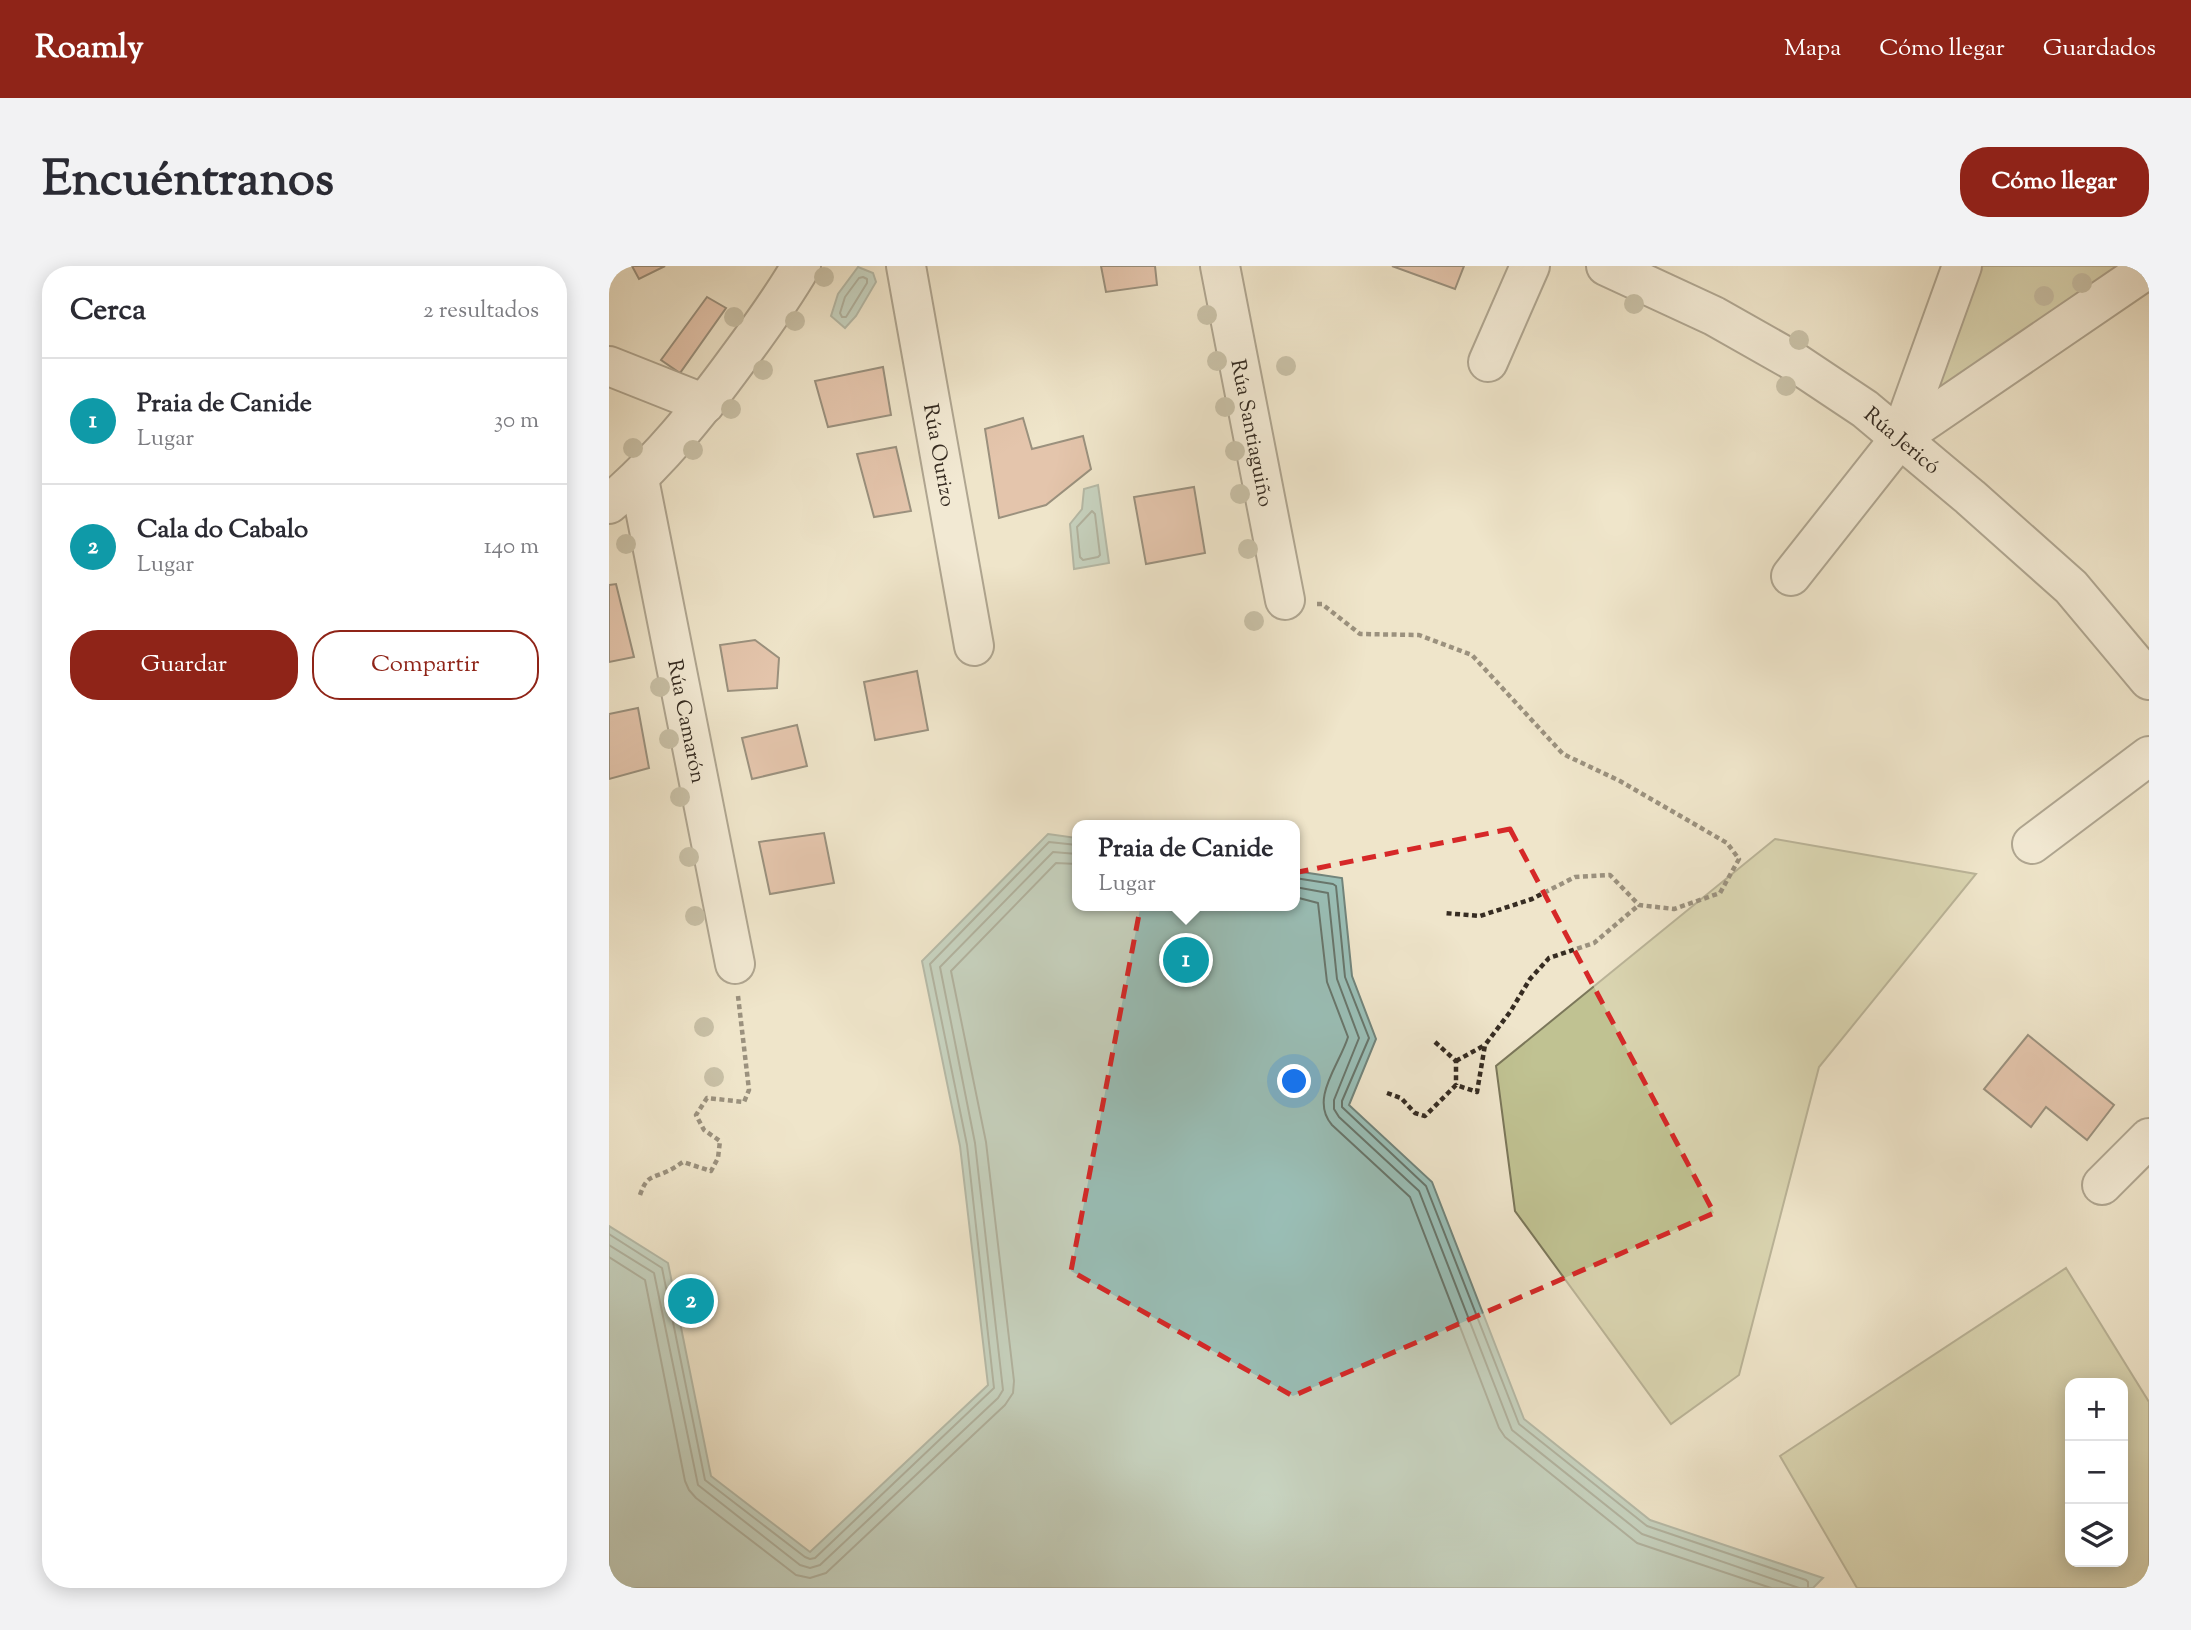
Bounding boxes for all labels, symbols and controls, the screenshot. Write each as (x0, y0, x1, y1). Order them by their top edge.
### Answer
text: Roamly (35, 25, 144, 73)
text: Mapa (1784, 32, 1841, 66)
text: Cómo llegar (1879, 32, 2005, 66)
text: Guardados (2043, 32, 2156, 66)
text: Encuéntranos (42, 147, 334, 217)
button: Cómo llegar (1960, 147, 2149, 217)
text: Cerca (70, 290, 146, 333)
text: 2 resultados (423, 295, 539, 328)
street label: Rúa Santiaguiño (1221, 357, 1280, 510)
text: Praia de Canide (137, 386, 312, 423)
street label: Rúa Ourizo (914, 401, 962, 509)
street label: Rúa Jericó (1856, 401, 1946, 483)
text: 1 (89, 405, 97, 438)
text: 30 m (494, 405, 539, 438)
text: Lugar (137, 423, 194, 456)
text: Cala do Cabalo (137, 512, 308, 549)
text: 2 (88, 531, 98, 564)
text: 140 m (484, 531, 539, 564)
text: Lugar (137, 549, 194, 582)
button: Guardar (70, 630, 298, 700)
button: Compartir (312, 630, 539, 700)
street label: Rúa Camarón (658, 657, 712, 786)
popup (1072, 820, 1300, 911)
text: Praia de Canide (1099, 831, 1273, 868)
text: Lugar (1099, 868, 1156, 901)
pin: 1 (1163, 934, 1209, 986)
your location (1277, 1064, 1311, 1098)
pin: 2 (668, 1275, 714, 1327)
map controls (2065, 1378, 2128, 1567)
button: + (2065, 1378, 2128, 1441)
button: − (2065, 1441, 2128, 1504)
button: layers (2065, 1504, 2128, 1567)

